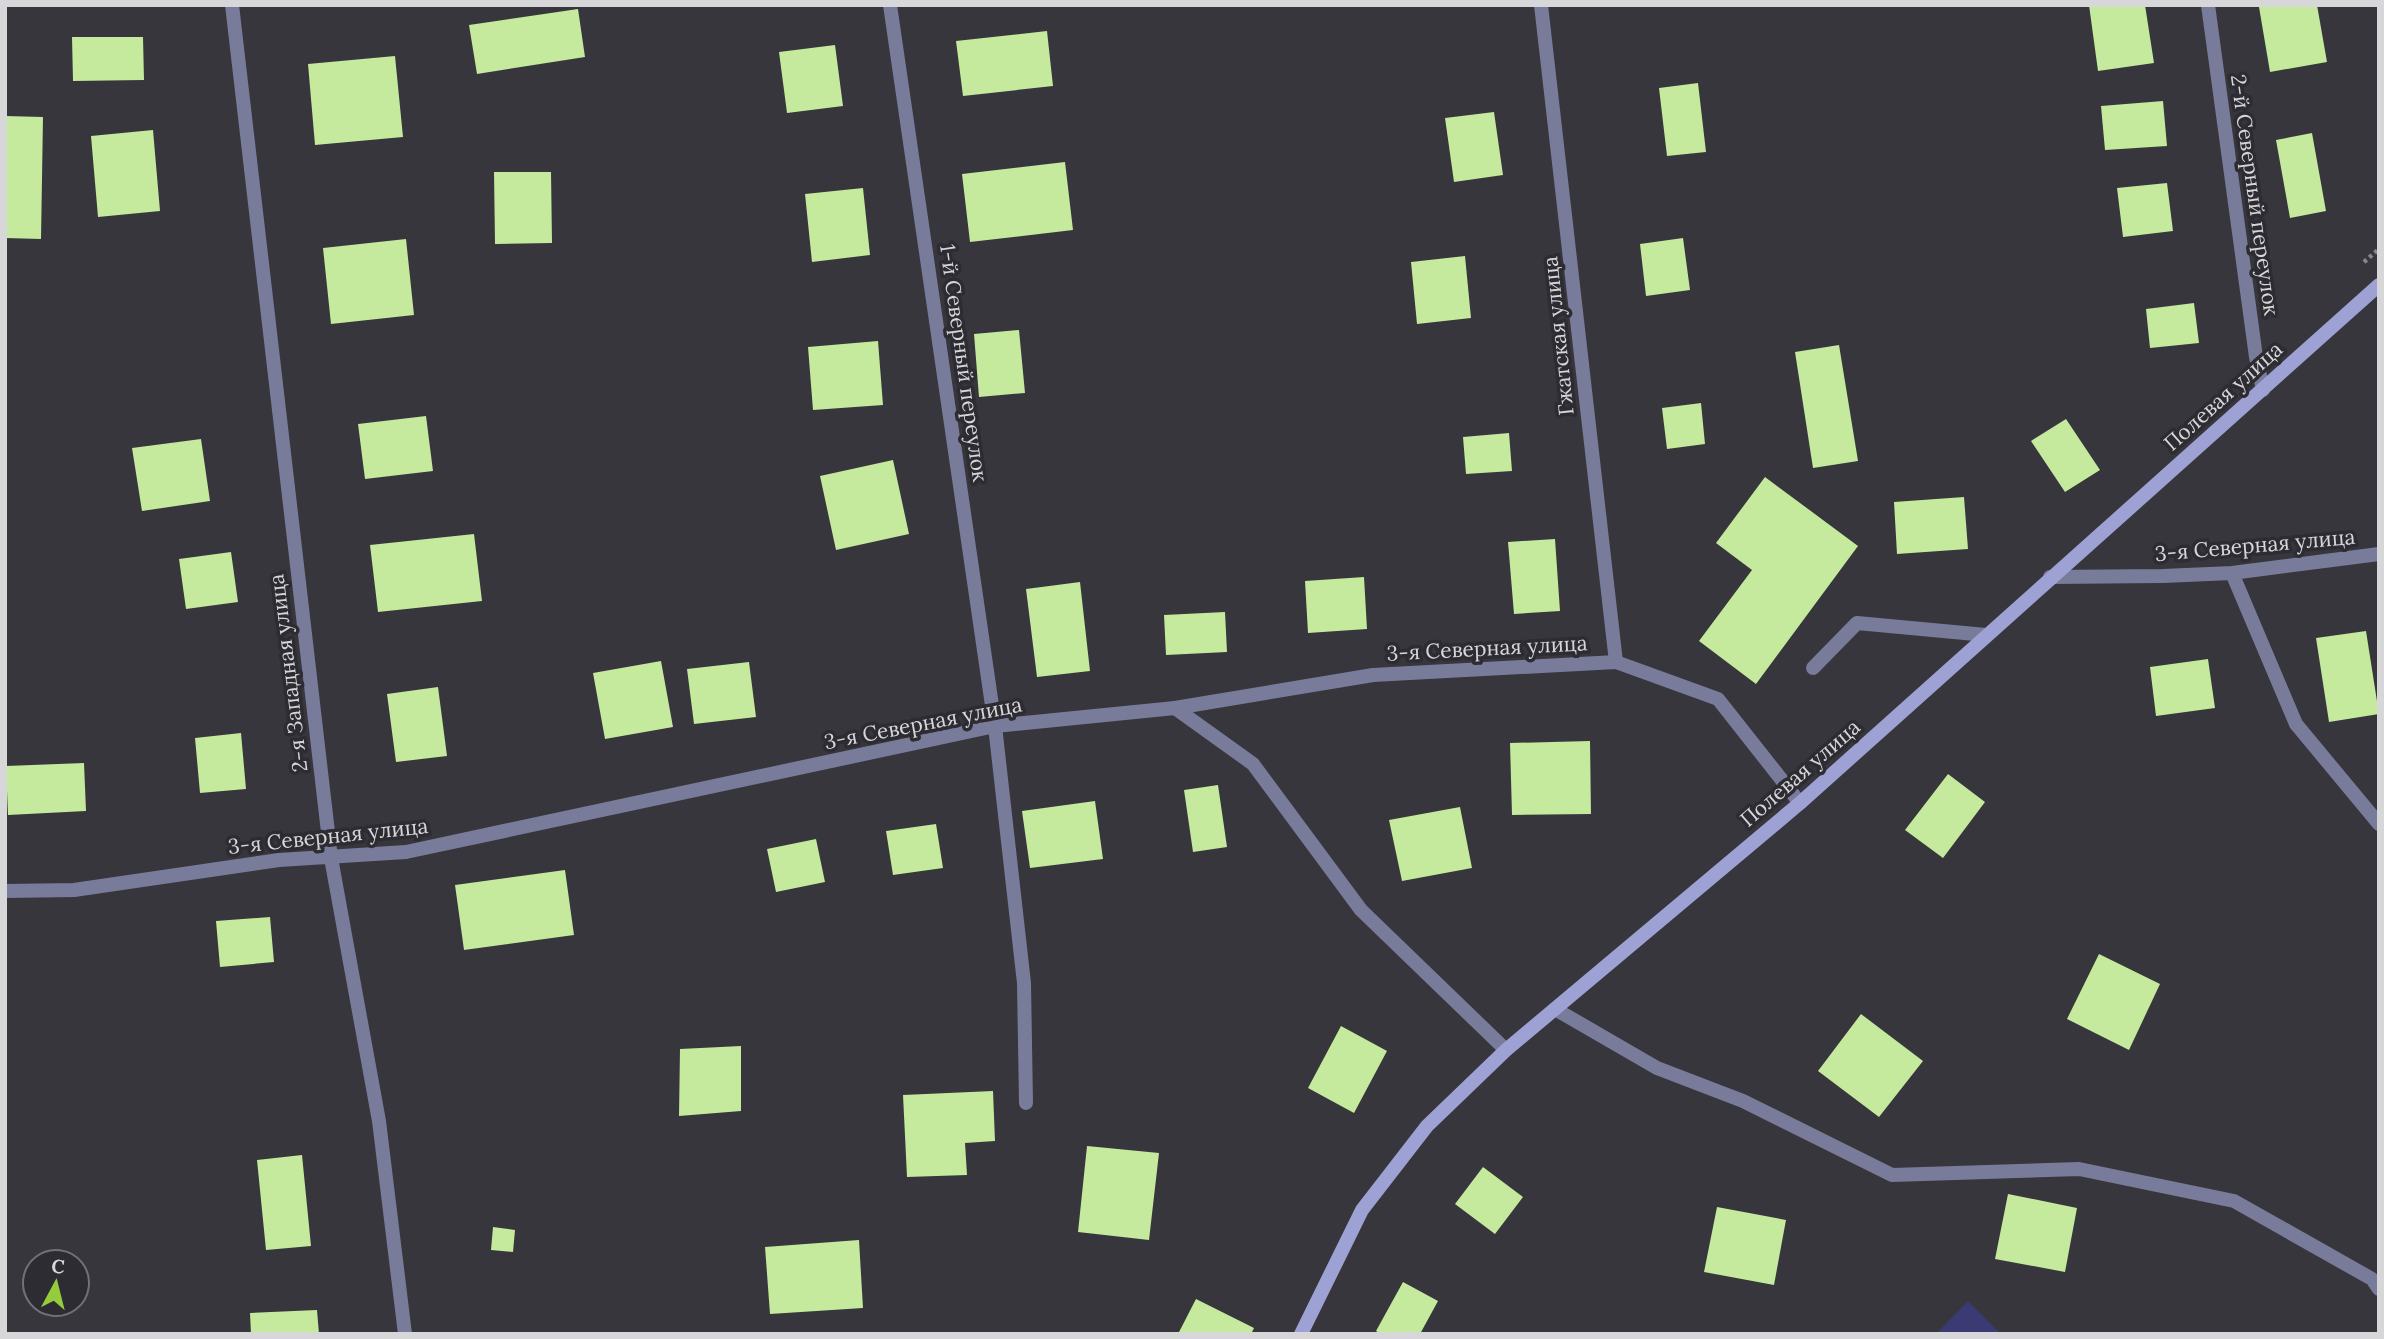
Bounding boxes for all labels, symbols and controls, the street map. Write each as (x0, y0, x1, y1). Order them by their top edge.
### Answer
street label: 2-й Северный переулок (2225, 73, 2285, 318)
street label: 1-й Северный переулок (934, 242, 994, 484)
street label: Гжатская улица (1536, 255, 1580, 417)
street label: Полевая улица (2158, 335, 2288, 456)
street label: 3-я Северная улица (2154, 523, 2356, 567)
street label: 2-я Западная улица (262, 572, 314, 774)
street label: 3-я Северная улица (1386, 629, 1588, 667)
street label: 3-я Северная улица (822, 691, 1024, 755)
street label: Полевая улица (1734, 713, 1866, 833)
street label: 3-я Северная улица (227, 812, 430, 860)
north arrow (21, 1248, 91, 1318)
text: С (50, 1253, 66, 1279)

